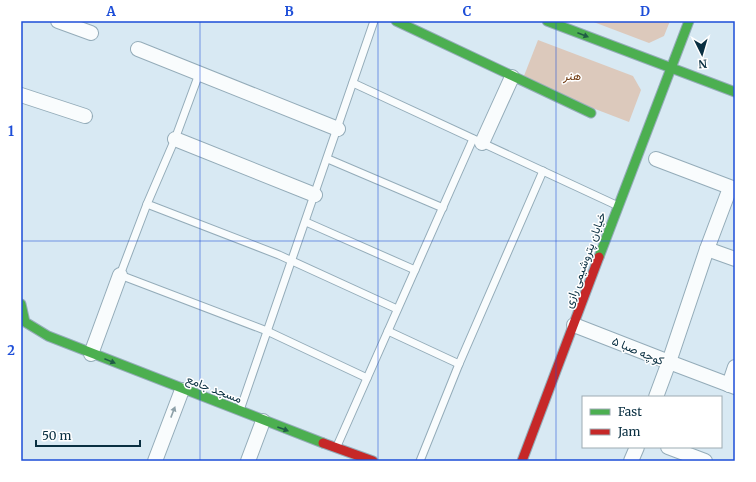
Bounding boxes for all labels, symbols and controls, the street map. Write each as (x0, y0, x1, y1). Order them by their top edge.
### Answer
text: A (105, 3, 116, 20)
text: B (284, 3, 294, 20)
text: C (463, 3, 472, 20)
text: D (640, 3, 650, 20)
one-way arrow (578, 32, 590, 38)
north arrow (682, 34, 722, 74)
text: N (698, 57, 708, 71)
park label: هنر (562, 68, 581, 84)
text: 1 (8, 123, 14, 140)
street label: خیابان پتروشیمی رازی (560, 210, 610, 310)
street label: کوچه صبا ۵ (610, 333, 666, 369)
text: 2 (7, 342, 15, 359)
one-way arrow (104, 359, 116, 365)
street label: مسجد جامع (183, 371, 244, 408)
legend (582, 396, 722, 448)
text: Fast (618, 404, 642, 419)
one-way arrow (171, 406, 177, 418)
scale bar (36, 422, 140, 448)
text: Jam (617, 424, 641, 439)
one-way arrow (278, 426, 290, 432)
text: 50 m (42, 428, 71, 443)

